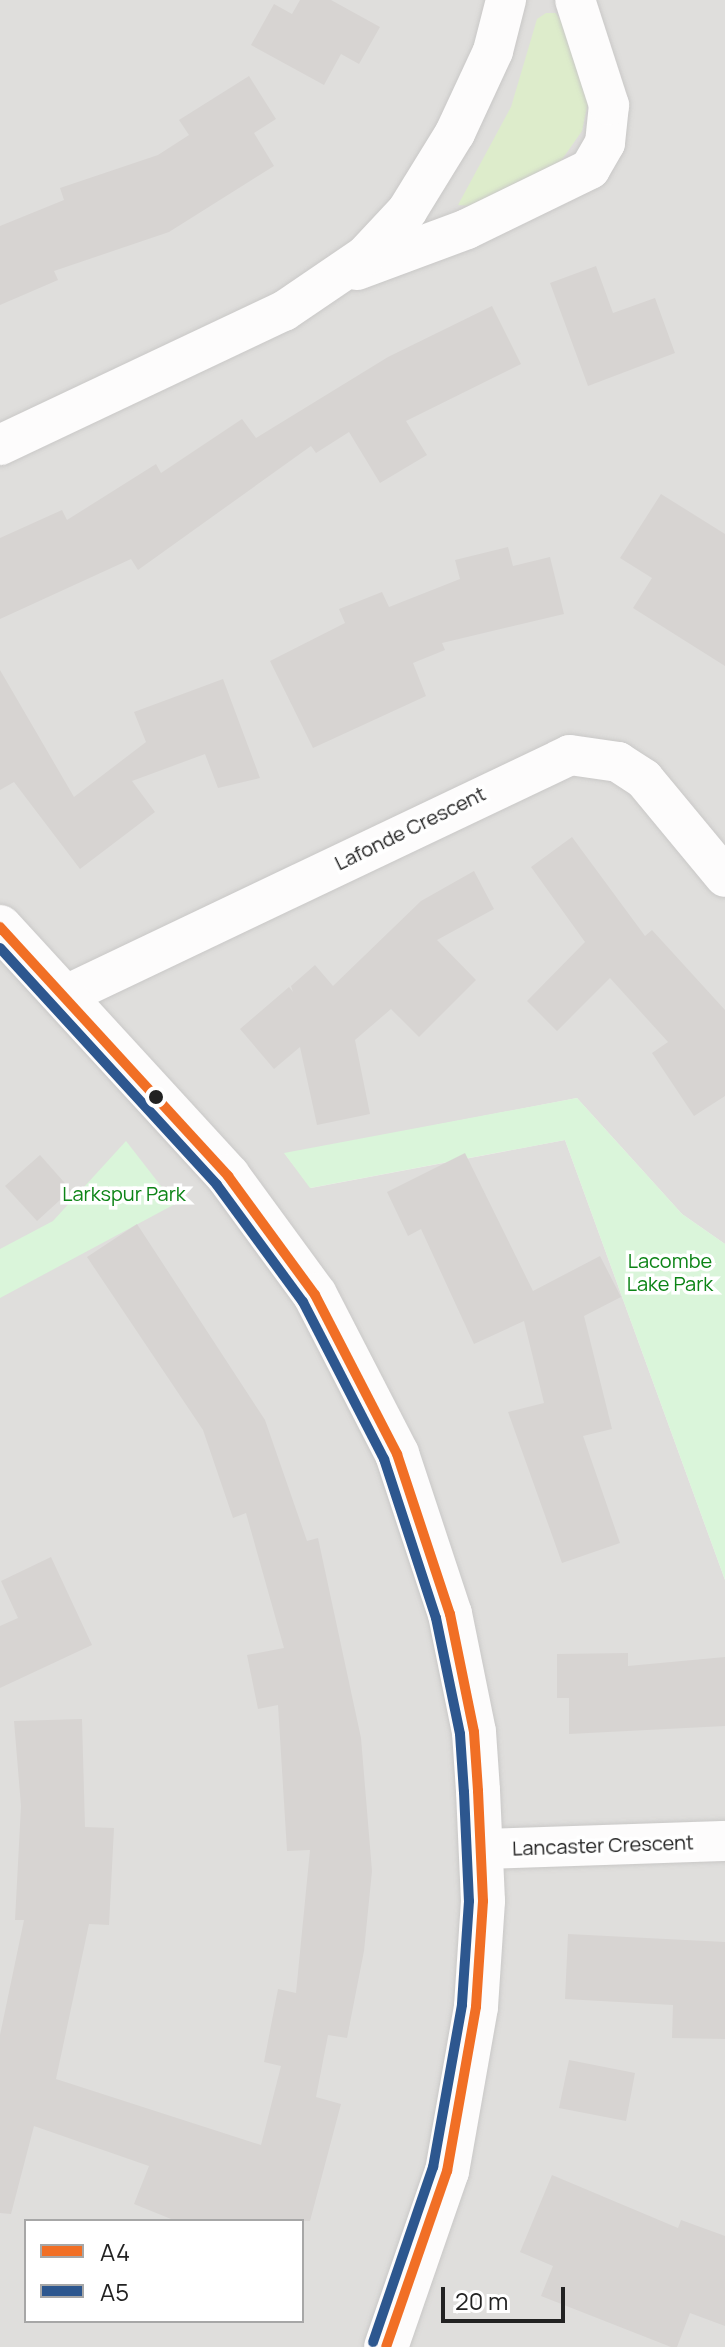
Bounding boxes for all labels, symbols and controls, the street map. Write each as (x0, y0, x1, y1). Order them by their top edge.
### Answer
street label: Lafonde Crescent (331, 781, 489, 875)
unlabelled marker (148, 1089, 164, 1105)
park label: Larkspur Park (62, 1181, 186, 1205)
park label: Lacombe Lake Park (627, 1249, 713, 1296)
street label: Lancaster Crescent (512, 1830, 694, 1860)
legend (24, 2219, 304, 2323)
text: A4 (100, 2235, 130, 2268)
scale bar (445, 2271, 569, 2321)
text: A5 (100, 2275, 129, 2308)
text: 20 m (455, 2284, 508, 2317)

